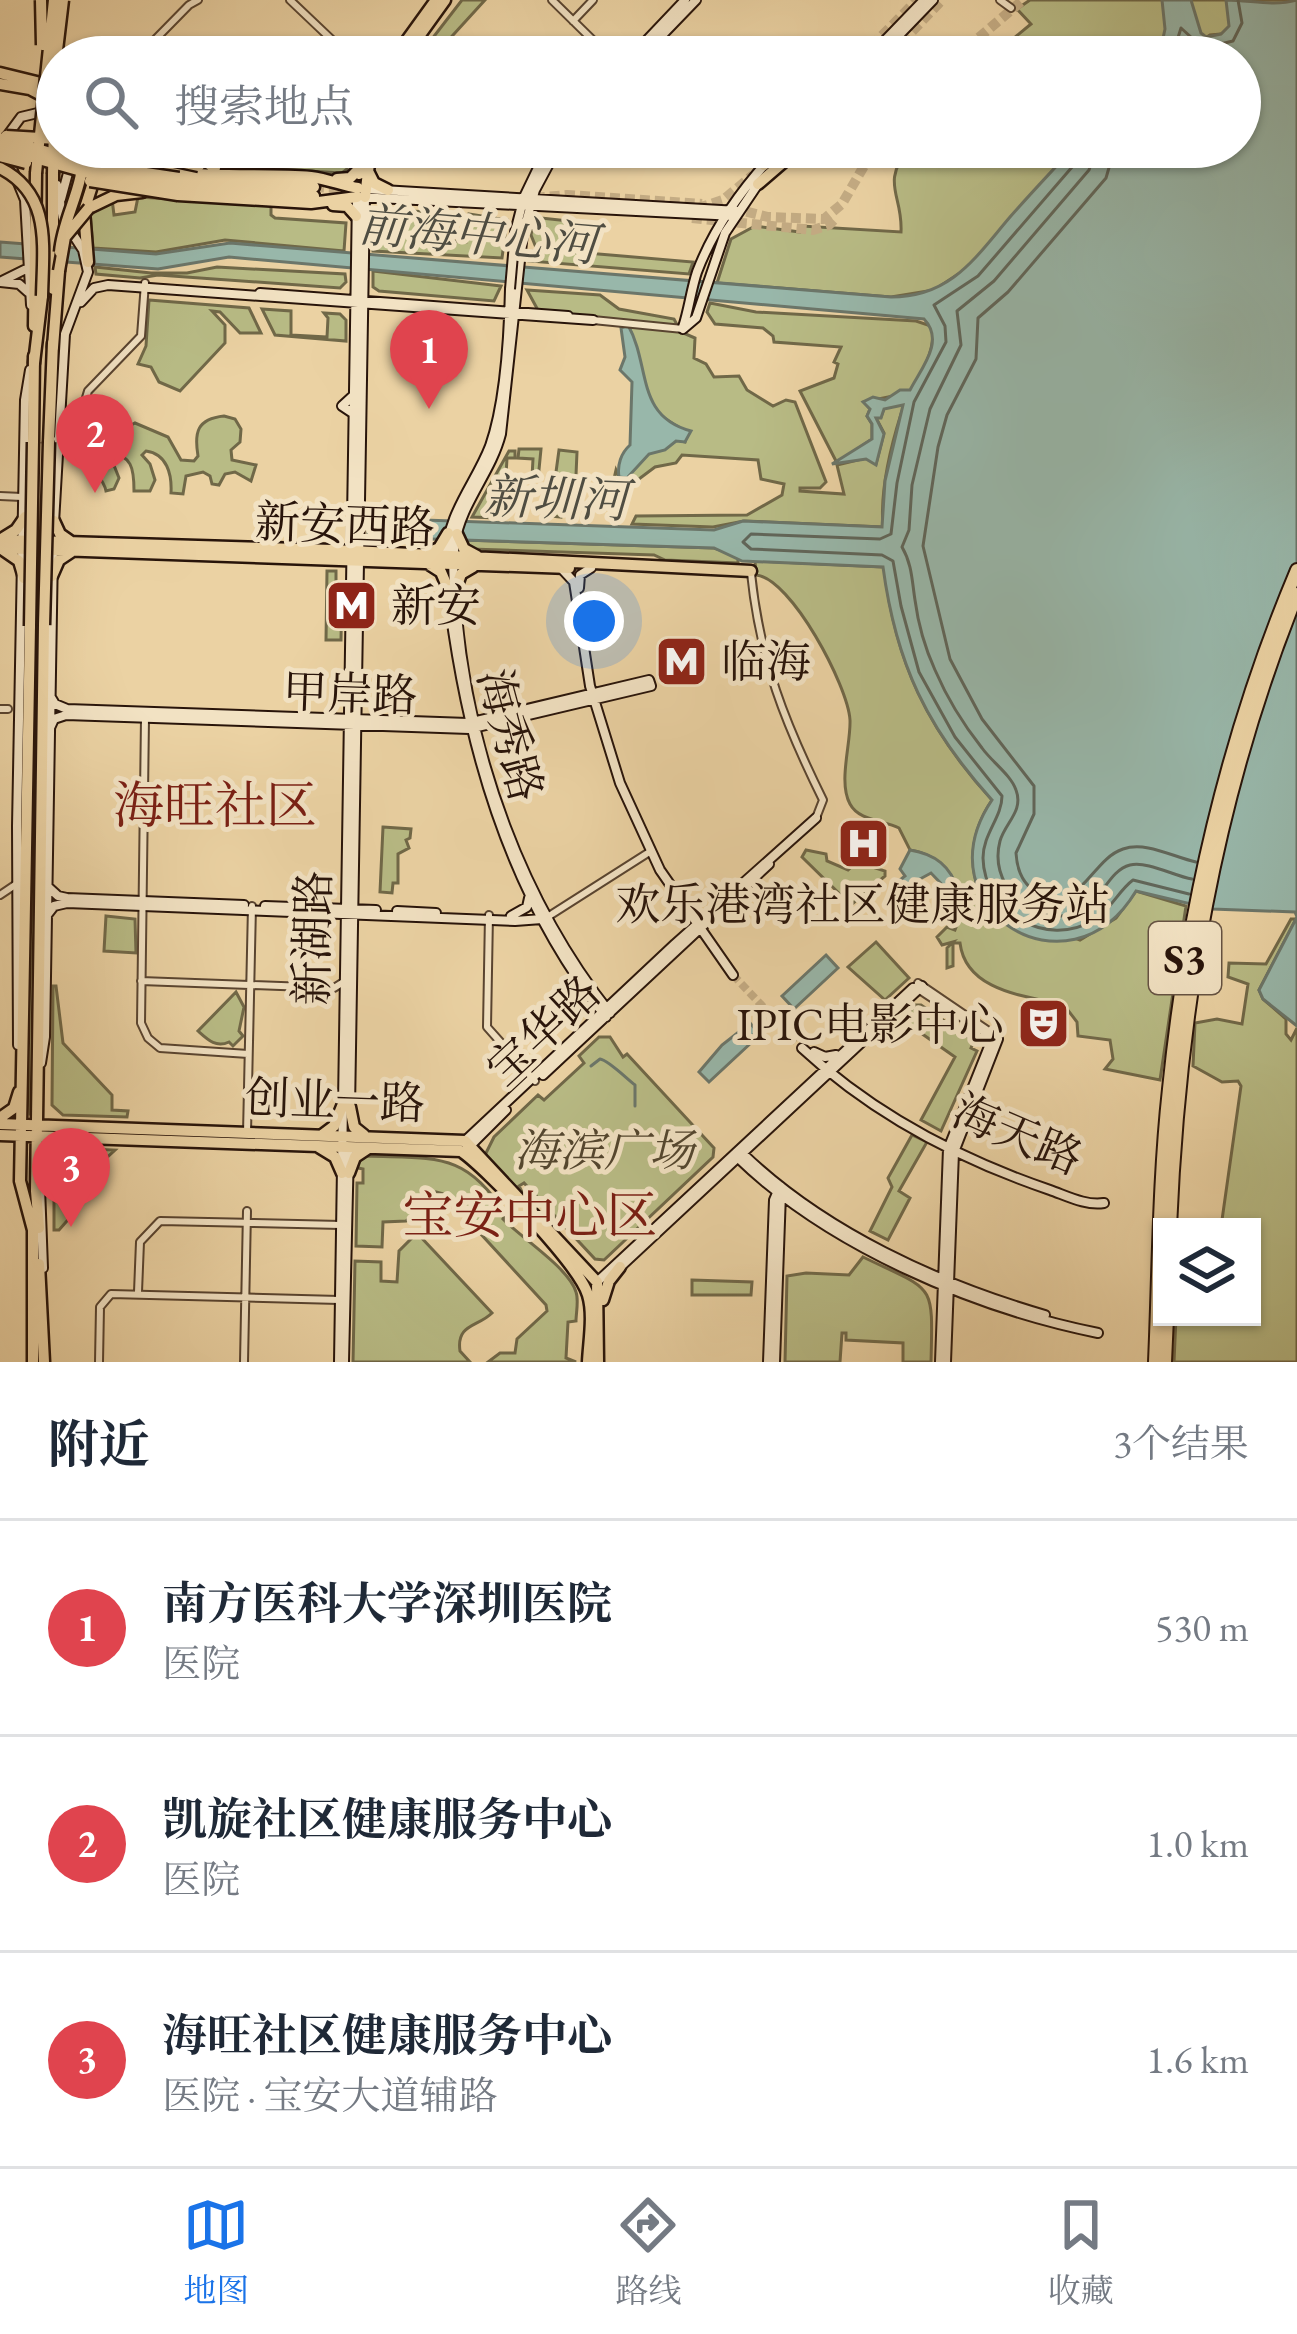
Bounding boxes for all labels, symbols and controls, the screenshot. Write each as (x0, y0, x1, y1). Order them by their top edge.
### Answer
search box (36, 36, 1261, 168)
icon: search (78, 69, 144, 135)
text: 搜索地点 (174, 77, 354, 135)
water label: 前海中心河 (356, 193, 608, 276)
pin: 1 (390, 310, 468, 409)
pin: 2 (56, 394, 134, 493)
water label: 新圳河 (483, 465, 637, 532)
street label: 新安西路 (254, 492, 436, 556)
place label: 新安 (391, 576, 481, 634)
metro station icon: 新安 (324, 577, 380, 633)
your location (564, 591, 624, 651)
place label: 临海 (721, 632, 811, 690)
metro station icon: 临海 (654, 633, 710, 689)
street label: 甲岸路 (282, 662, 418, 724)
street label: 海秀路 (466, 662, 556, 808)
district label: 海旺社区 (113, 772, 317, 838)
hospital icon: 欢乐港湾社区健康服务站 (835, 815, 891, 871)
street label: 新湖路 (282, 870, 342, 1006)
place label: 欢乐港湾社区健康服务站 (615, 875, 1111, 933)
road number: S3 (1149, 922, 1221, 994)
street label: 宝华路 (474, 963, 612, 1097)
place label: IPIC电影中心 (737, 995, 1004, 1053)
theatre icon: IPIC电影中心 (1015, 996, 1071, 1052)
street label: 创业一路 (244, 1068, 426, 1132)
street label: 海天路 (945, 1081, 1091, 1187)
park label: 海滨广场 (514, 1121, 698, 1179)
pin: 3 (32, 1128, 110, 1227)
district label: 宝安中心区 (402, 1182, 658, 1248)
map controls (1153, 1218, 1261, 1326)
button: layers (1153, 1218, 1261, 1326)
text: 附近 (48, 1411, 150, 1477)
text: 3个结果 (1113, 1418, 1249, 1469)
text: 南方医科大学深圳医院 (162, 1574, 612, 1632)
text: 1 (77, 1602, 97, 1653)
text: 530 m (1155, 1602, 1249, 1653)
text: 医院 (162, 1638, 240, 1689)
text: 凯旋社区健康服务中心 (162, 1790, 612, 1848)
text: 2 (77, 1818, 97, 1869)
text: 1.0 km (1146, 1818, 1249, 1869)
text: 医院 (162, 1854, 240, 1905)
text: 海旺社区健康服务中心 (162, 2006, 612, 2064)
text: 3 (77, 2034, 97, 2085)
text: 1.6 km (1146, 2034, 1249, 2085)
text: 医院 · 宝安大道辅路 (162, 2070, 497, 2121)
tab: 地图 (183, 2192, 249, 2312)
tab: 路线 (615, 2192, 681, 2312)
tab: 收藏 (1048, 2192, 1114, 2312)

